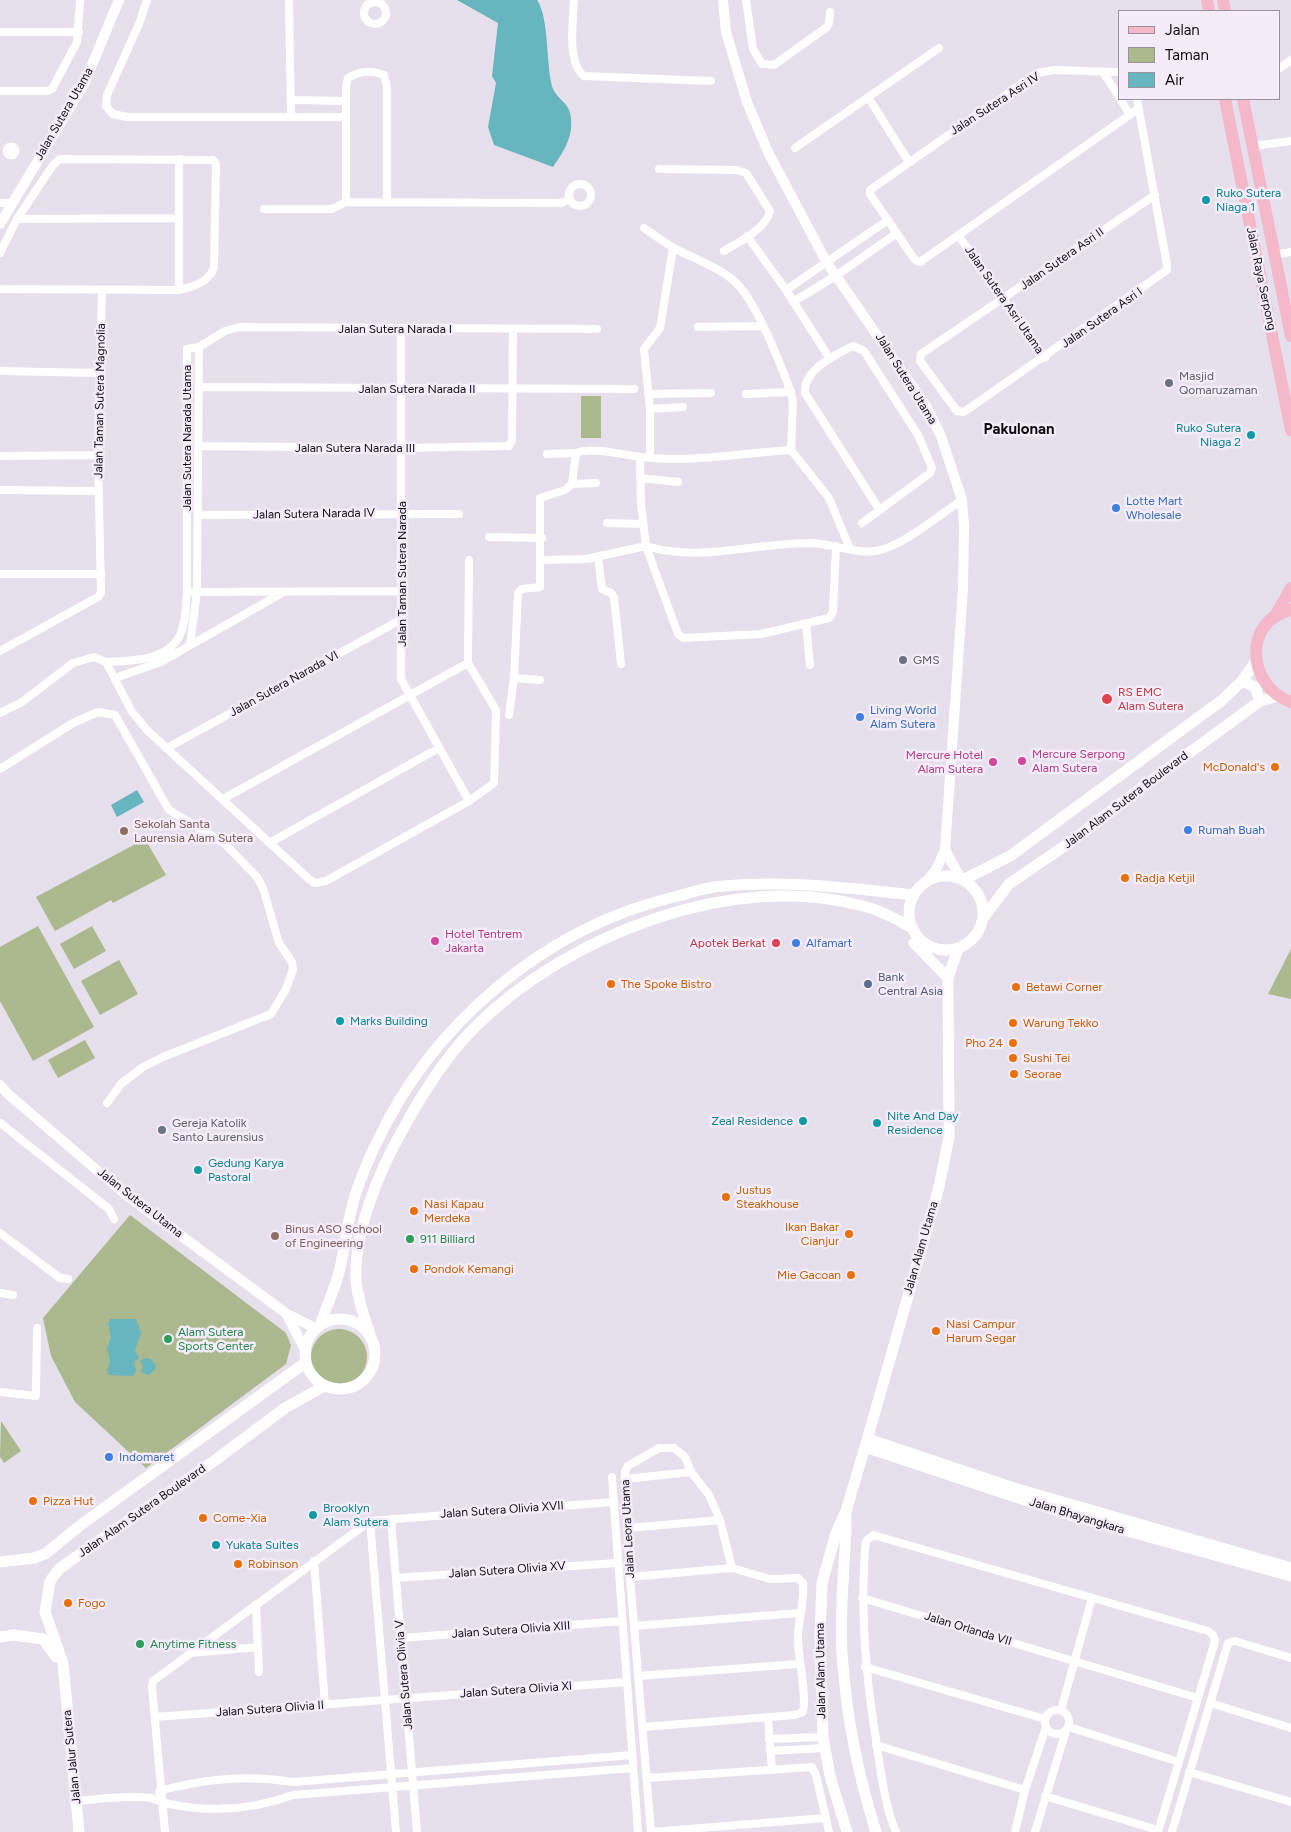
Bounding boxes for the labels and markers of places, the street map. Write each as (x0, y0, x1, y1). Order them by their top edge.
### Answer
place label: Ruko Sutera Niaga 1 (1216, 186, 1281, 214)
marker: Ruko Sutera Niaga 1 (1200, 194, 1212, 206)
place label: Masjid Qomaruzaman (1179, 369, 1257, 397)
marker: Masjid Qomaruzaman (1163, 377, 1175, 389)
place label: Ruko Sutera Niaga 2 (1176, 421, 1241, 449)
marker: Ruko Sutera Niaga 2 (1245, 429, 1257, 441)
place label: Lotte Mart Wholesale (1126, 494, 1183, 522)
marker: Lotte Mart Wholesale (1110, 502, 1122, 514)
place label: GMS (913, 653, 940, 667)
marker: GMS (897, 654, 909, 666)
place label: RS EMC Alam Sutera (1118, 685, 1183, 713)
marker: RS EMC Alam Sutera (1100, 692, 1114, 706)
place label: Living World Alam Sutera (870, 703, 936, 731)
marker: Living World Alam Sutera (854, 711, 866, 723)
place label: Mercure Serpong Alam Sutera (1032, 747, 1125, 775)
place label: Mercure Hotel Alam Sutera (906, 748, 983, 776)
marker: Mercure Serpong Alam Sutera (1016, 755, 1028, 767)
marker: Mercure Hotel Alam Sutera (987, 756, 999, 768)
place label: McDonald's (1203, 760, 1265, 774)
marker: McDonald's (1269, 761, 1281, 773)
place label: Sekolah Santa Laurensia Alam Sutera (134, 817, 253, 845)
place label: Rumah Buah (1198, 823, 1265, 837)
marker: Rumah Buah (1182, 824, 1194, 836)
marker: Sekolah Santa Laurensia Alam Sutera (118, 825, 130, 837)
place label: Radja Ketjil (1135, 871, 1195, 885)
marker: Radja Ketjil (1119, 872, 1131, 884)
place label: Hotel Tentrem Jakarta (445, 927, 522, 955)
marker: Hotel Tentrem Jakarta (429, 935, 441, 947)
place label: Apotek Berkat (690, 936, 766, 950)
place label: Alfamart (806, 936, 852, 950)
marker: Apotek Berkat (770, 937, 782, 949)
marker: Alfamart (790, 937, 802, 949)
place label: Bank Central Asia (878, 970, 943, 998)
place label: The Spoke Bistro (621, 977, 712, 991)
marker: The Spoke Bistro (605, 978, 617, 990)
marker: Bank Central Asia (862, 978, 874, 990)
place label: Betawi Corner (1026, 980, 1103, 994)
marker: Betawi Corner (1010, 981, 1022, 993)
place label: Marks Building (350, 1014, 428, 1028)
marker: Marks Building (334, 1015, 346, 1027)
place label: Warung Tekko (1023, 1016, 1099, 1030)
marker: Warung Tekko (1007, 1017, 1019, 1029)
place label: Pho 24 (965, 1036, 1003, 1050)
marker: Pho 24 (1007, 1037, 1019, 1049)
place label: Sushi Tei (1023, 1051, 1070, 1065)
marker: Sushi Tei (1007, 1052, 1019, 1064)
place label: Seorae (1024, 1067, 1062, 1081)
marker: Seorae (1008, 1068, 1020, 1080)
place label: Nite And Day Residence (887, 1109, 959, 1137)
place label: Zeal Residence (711, 1114, 793, 1128)
marker: Zeal Residence (797, 1115, 809, 1127)
place label: Gereja Katolik Santo Laurensius (172, 1116, 264, 1144)
marker: Nite And Day Residence (871, 1117, 883, 1129)
marker: Gereja Katolik Santo Laurensius (156, 1124, 168, 1136)
place label: Gedung Karya Pastoral (208, 1156, 284, 1184)
marker: Gedung Karya Pastoral (192, 1164, 204, 1176)
place label: Justus Steakhouse (736, 1183, 799, 1211)
marker: Justus Steakhouse (720, 1191, 732, 1203)
place label: Nasi Kapau Merdeka (424, 1197, 484, 1225)
marker: Nasi Kapau Merdeka (408, 1205, 420, 1217)
place label: Ikan Bakar Cianjur (785, 1220, 839, 1248)
place label: Binus ASO School of Engineering (285, 1222, 382, 1250)
marker: Ikan Bakar Cianjur (843, 1228, 855, 1240)
marker: Binus ASO School of Engineering (269, 1230, 281, 1242)
place label: 911 Billiard (420, 1232, 475, 1246)
marker: 911 Billiard (404, 1233, 416, 1245)
place label: Pondok Kemangi (424, 1262, 514, 1276)
marker: Pondok Kemangi (408, 1263, 420, 1275)
place label: Mie Gacoan (777, 1268, 841, 1282)
marker: Mie Gacoan (845, 1269, 857, 1281)
place label: Nasi Campur Harum Segar (946, 1317, 1016, 1345)
place label: Alam Sutera Sports Center (178, 1325, 254, 1353)
marker: Nasi Campur Harum Segar (930, 1325, 942, 1337)
marker: Alam Sutera Sports Center (162, 1333, 174, 1345)
place label: Indomaret (119, 1450, 174, 1464)
marker: Indomaret (103, 1451, 115, 1463)
place label: Pizza Hut (43, 1494, 94, 1508)
marker: Pizza Hut (27, 1495, 39, 1507)
place label: Brooklyn Alam Sutera (323, 1501, 388, 1529)
marker: Brooklyn Alam Sutera (307, 1509, 319, 1521)
place label: Come-Xia (213, 1511, 267, 1525)
marker: Come-Xia (197, 1512, 209, 1524)
place label: Yukata Suites (226, 1538, 299, 1552)
marker: Yukata Suites (210, 1539, 222, 1551)
place label: Robinson (248, 1557, 298, 1571)
marker: Robinson (232, 1558, 244, 1570)
place label: Fogo (78, 1596, 105, 1610)
marker: Fogo (62, 1597, 74, 1609)
place label: Anytime Fitness (150, 1637, 236, 1651)
marker: Anytime Fitness (134, 1638, 146, 1650)

